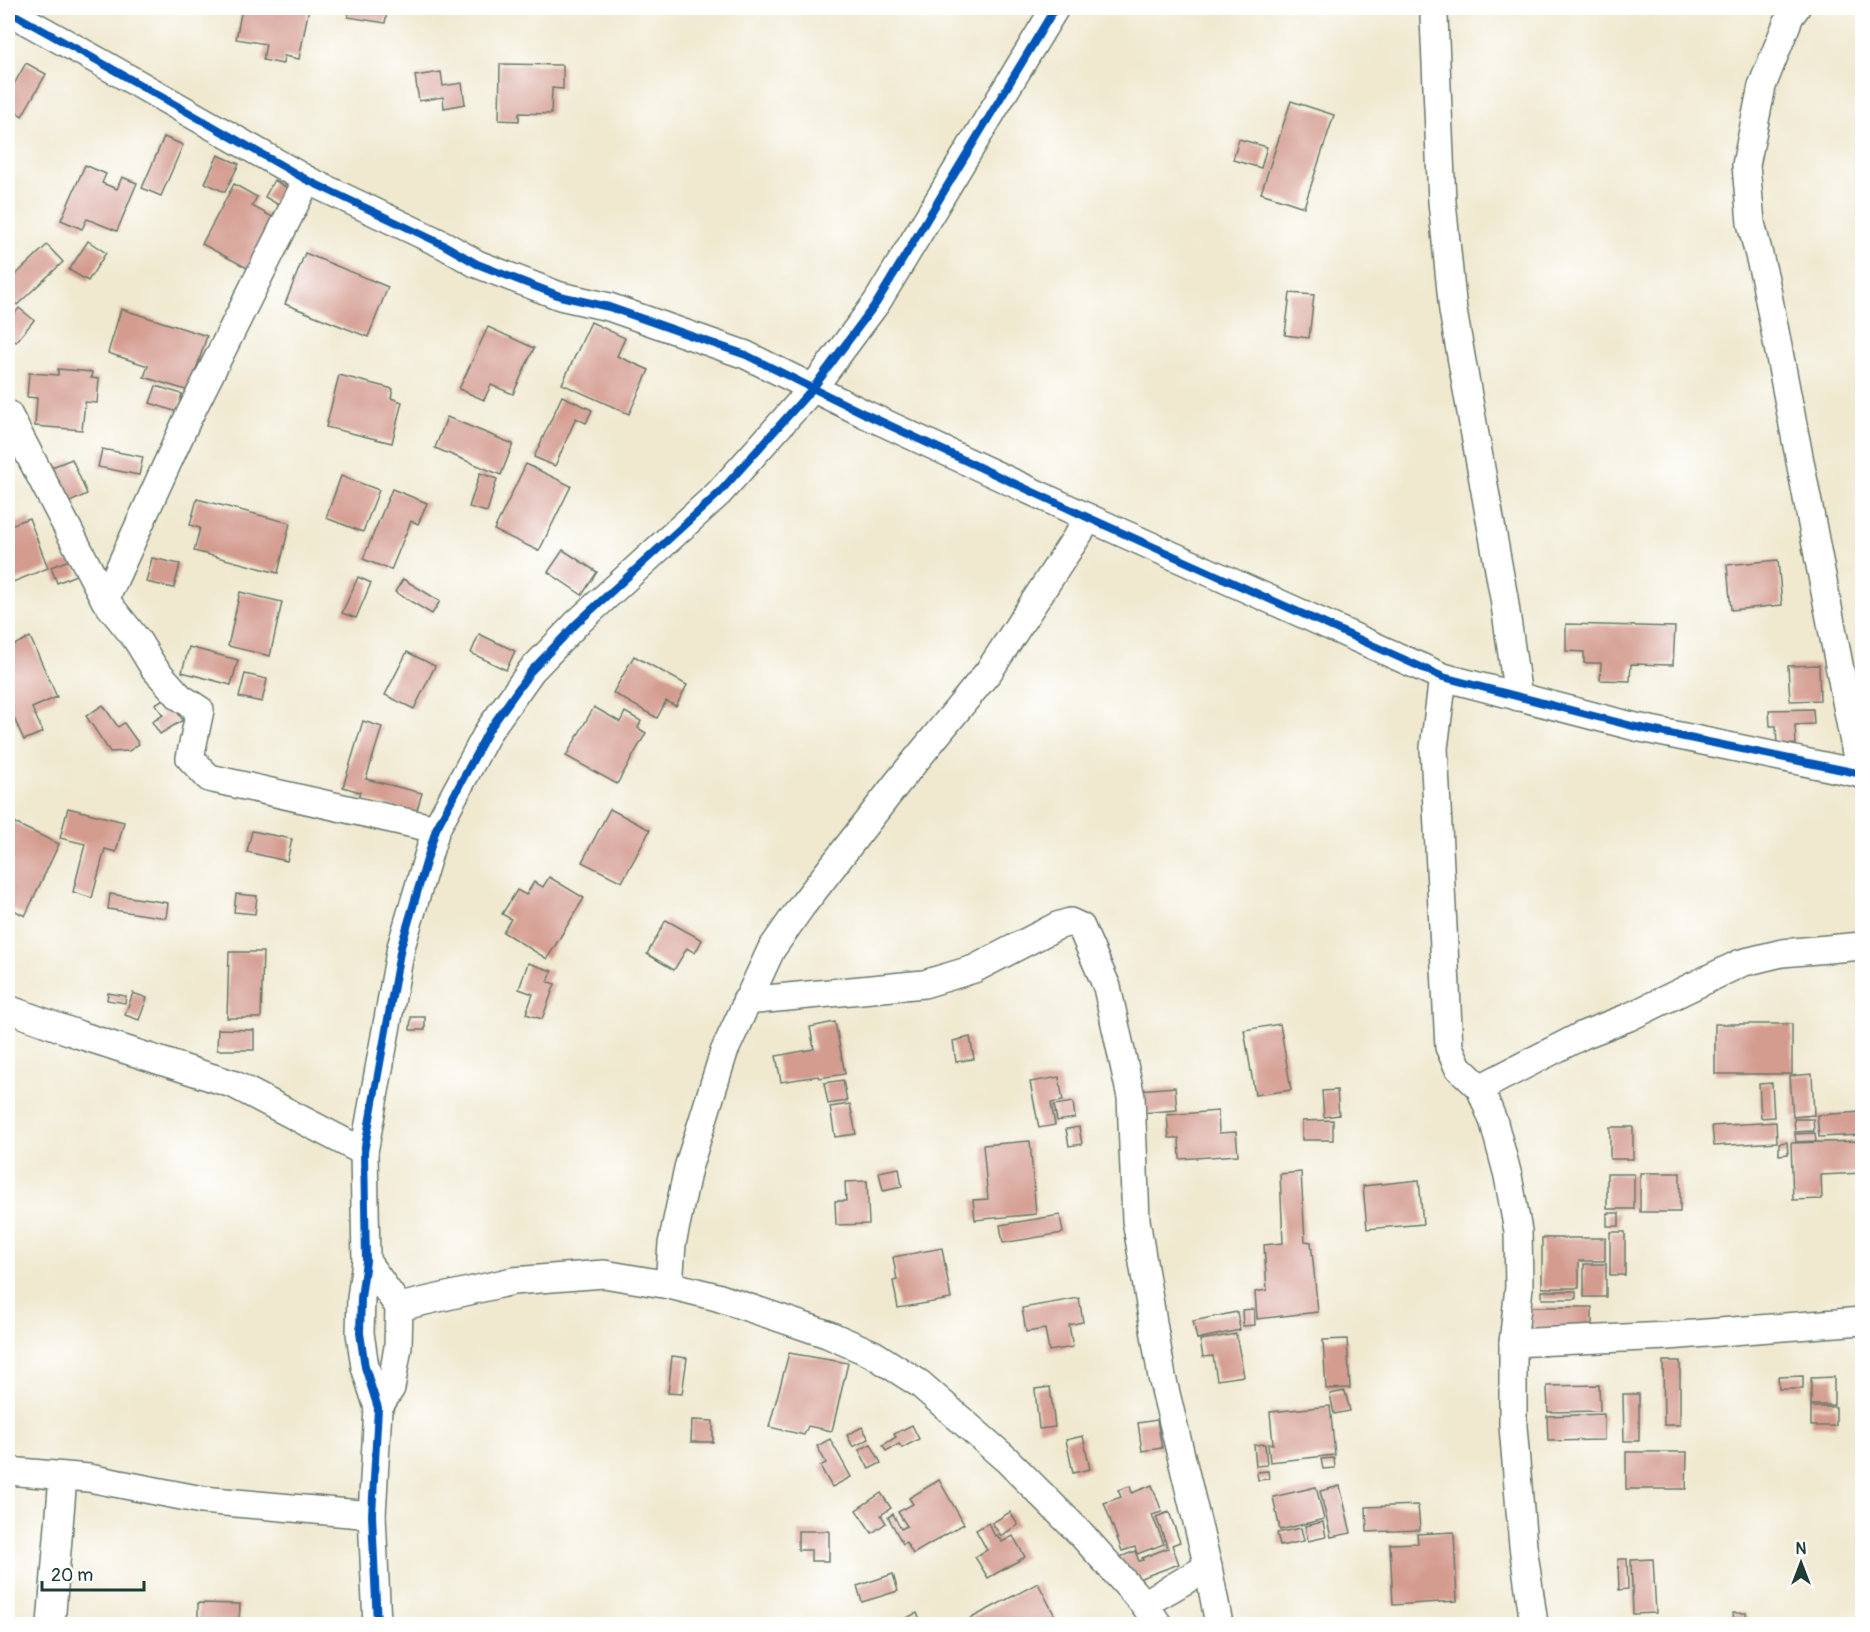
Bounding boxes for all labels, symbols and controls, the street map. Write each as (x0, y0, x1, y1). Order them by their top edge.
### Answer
north arrow (1771, 1533, 1831, 1593)
text: N (1796, 1539, 1807, 1559)
scale bar (42, 1554, 144, 1592)
text: 20 m (51, 1564, 93, 1587)

